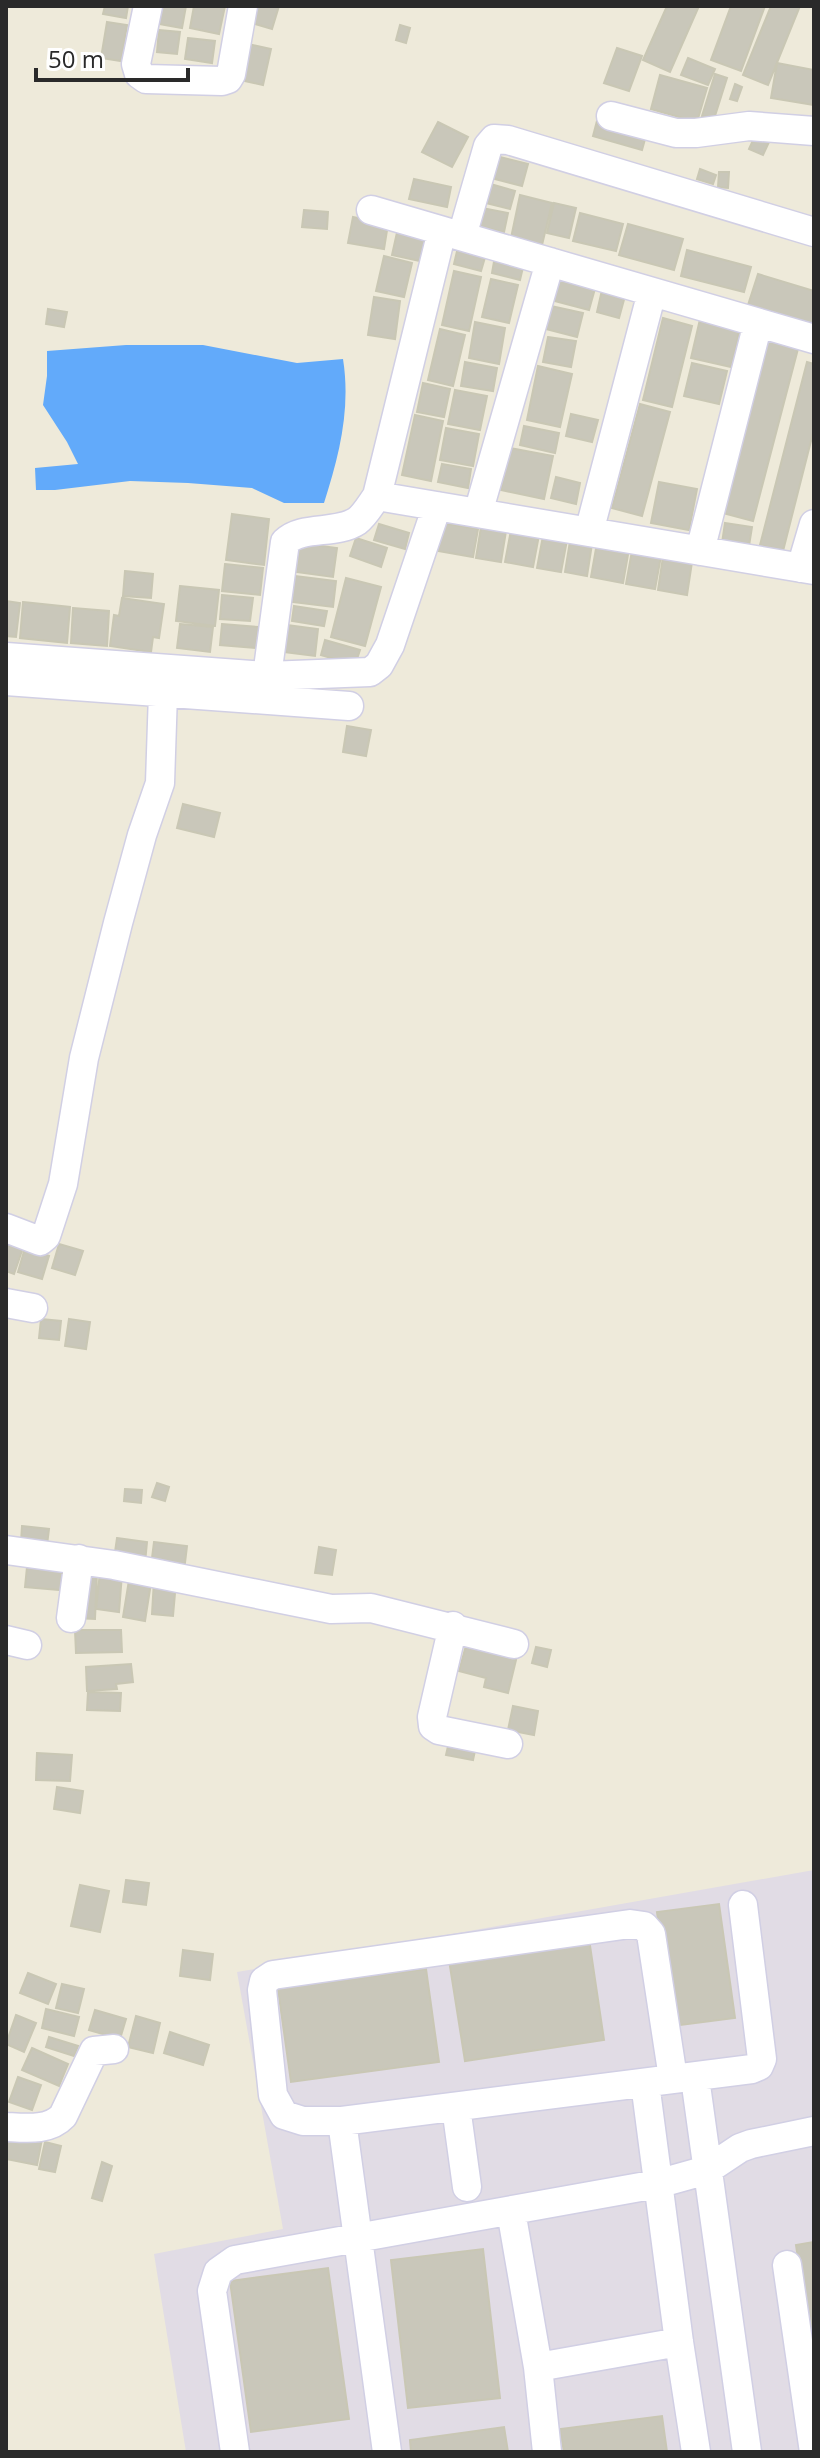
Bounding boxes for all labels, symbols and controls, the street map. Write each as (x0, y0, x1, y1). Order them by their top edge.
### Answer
scale bar (36, 32, 188, 82)
text: 50 m (48, 42, 104, 75)

